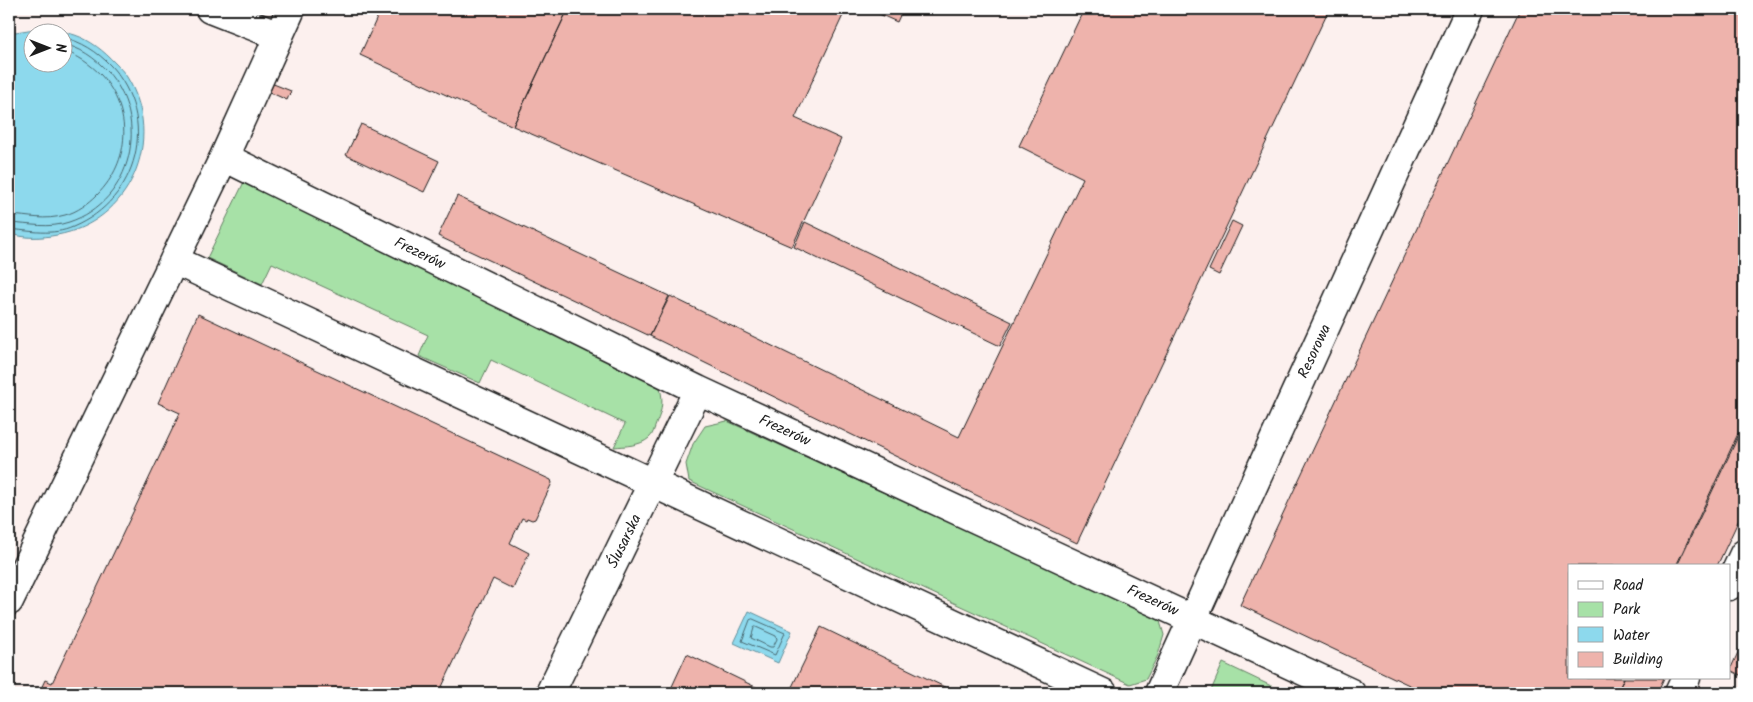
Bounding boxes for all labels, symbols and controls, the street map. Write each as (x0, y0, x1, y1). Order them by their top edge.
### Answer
north arrow (22, 22, 72, 72)
text: N (49, 44, 71, 53)
street label: Frezerów (390, 231, 450, 277)
street label: Resorowa (1292, 320, 1338, 383)
street label: Frezerów (755, 408, 815, 454)
street label: Ślusarska (601, 510, 648, 573)
legend (1568, 564, 1730, 680)
text: Road (1613, 574, 1644, 598)
street label: Frezerów (1123, 578, 1183, 624)
text: Park (1613, 598, 1641, 622)
text: Water (1613, 624, 1650, 648)
text: Building (1613, 648, 1663, 672)

